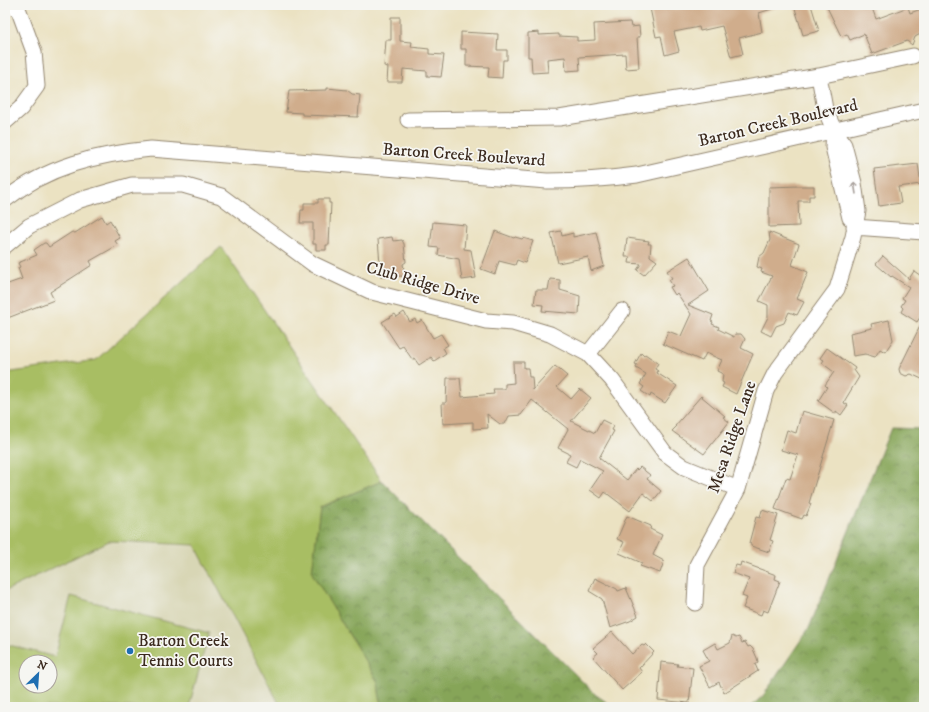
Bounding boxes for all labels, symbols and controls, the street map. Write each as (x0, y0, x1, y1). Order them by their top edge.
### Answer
street label: Barton Creek Boulevard (696, 94, 860, 152)
street label: Barton Creek Boulevard (382, 138, 547, 172)
one-way arrow (851, 182, 859, 195)
street label: Club Ridge Drive (364, 256, 482, 310)
street label: Mesa Ridge Lane (702, 378, 762, 496)
place label: Barton Creek Tennis Courts (138, 630, 233, 672)
marker: Barton Creek Tennis Courts (125, 646, 135, 656)
north arrow (18, 654, 58, 694)
text: N (35, 658, 49, 674)

